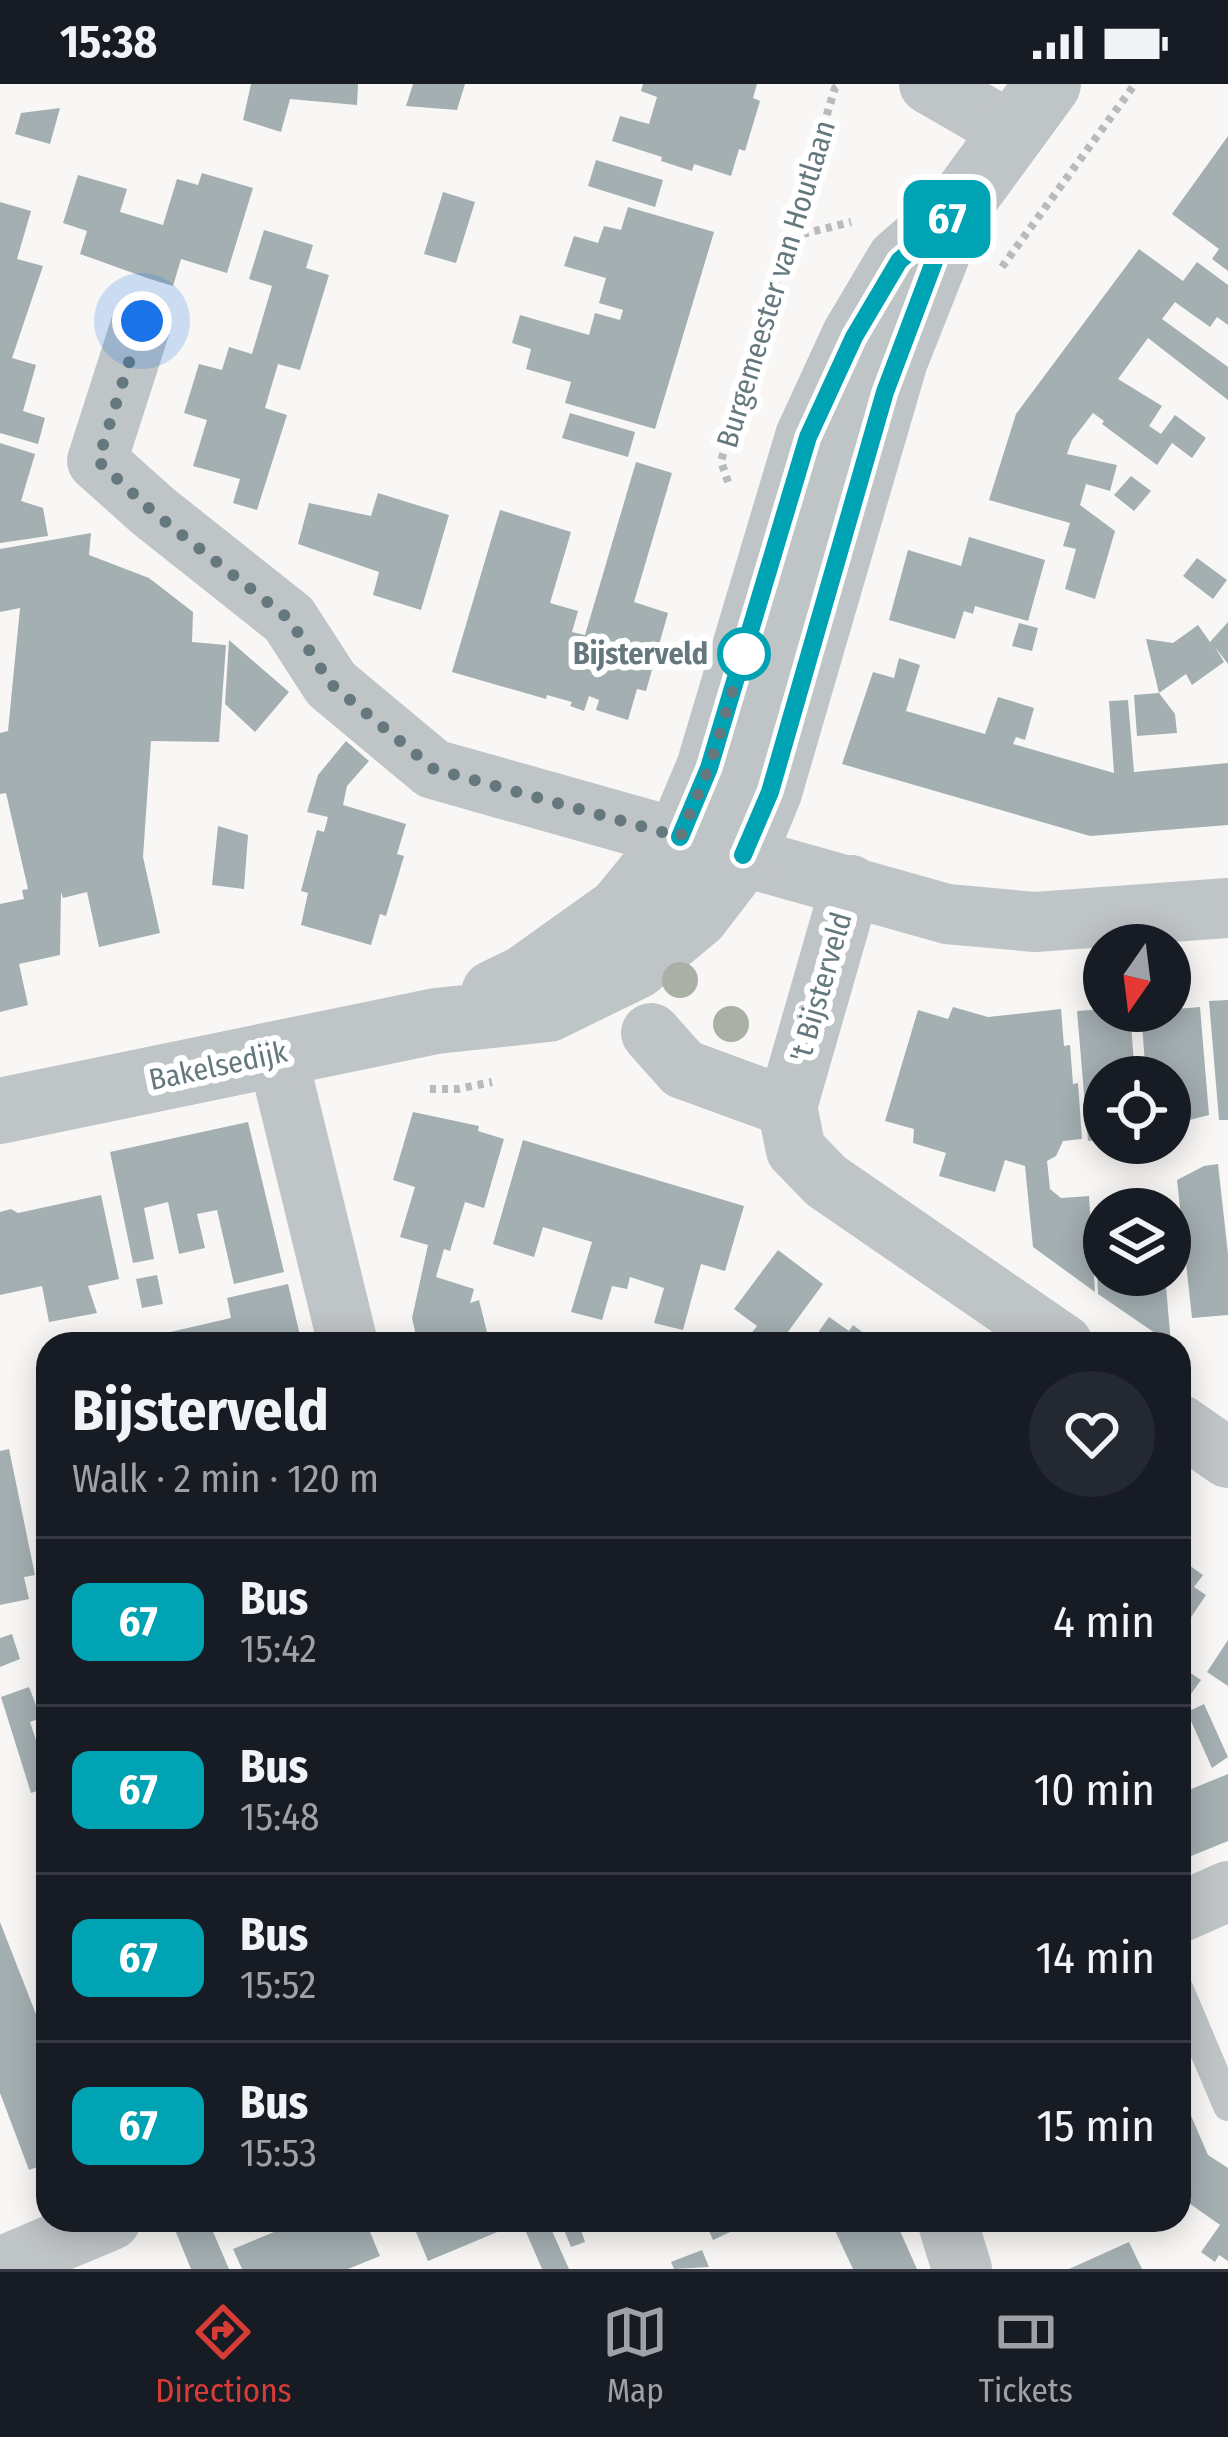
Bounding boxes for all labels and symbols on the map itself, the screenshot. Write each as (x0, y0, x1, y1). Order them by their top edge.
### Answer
street label: Burgemeester van Houtlaan (709, 116, 843, 452)
line badge: 67 (893, 180, 1001, 258)
your location (112, 291, 172, 351)
marker: Bijsterveld (719, 629, 769, 679)
place label: Bijsterveld (573, 636, 708, 672)
street label: 't Bijsterveld (782, 908, 860, 1066)
north arrow (1083, 924, 1191, 1032)
street label: Bakelsedijk (146, 1034, 290, 1098)

